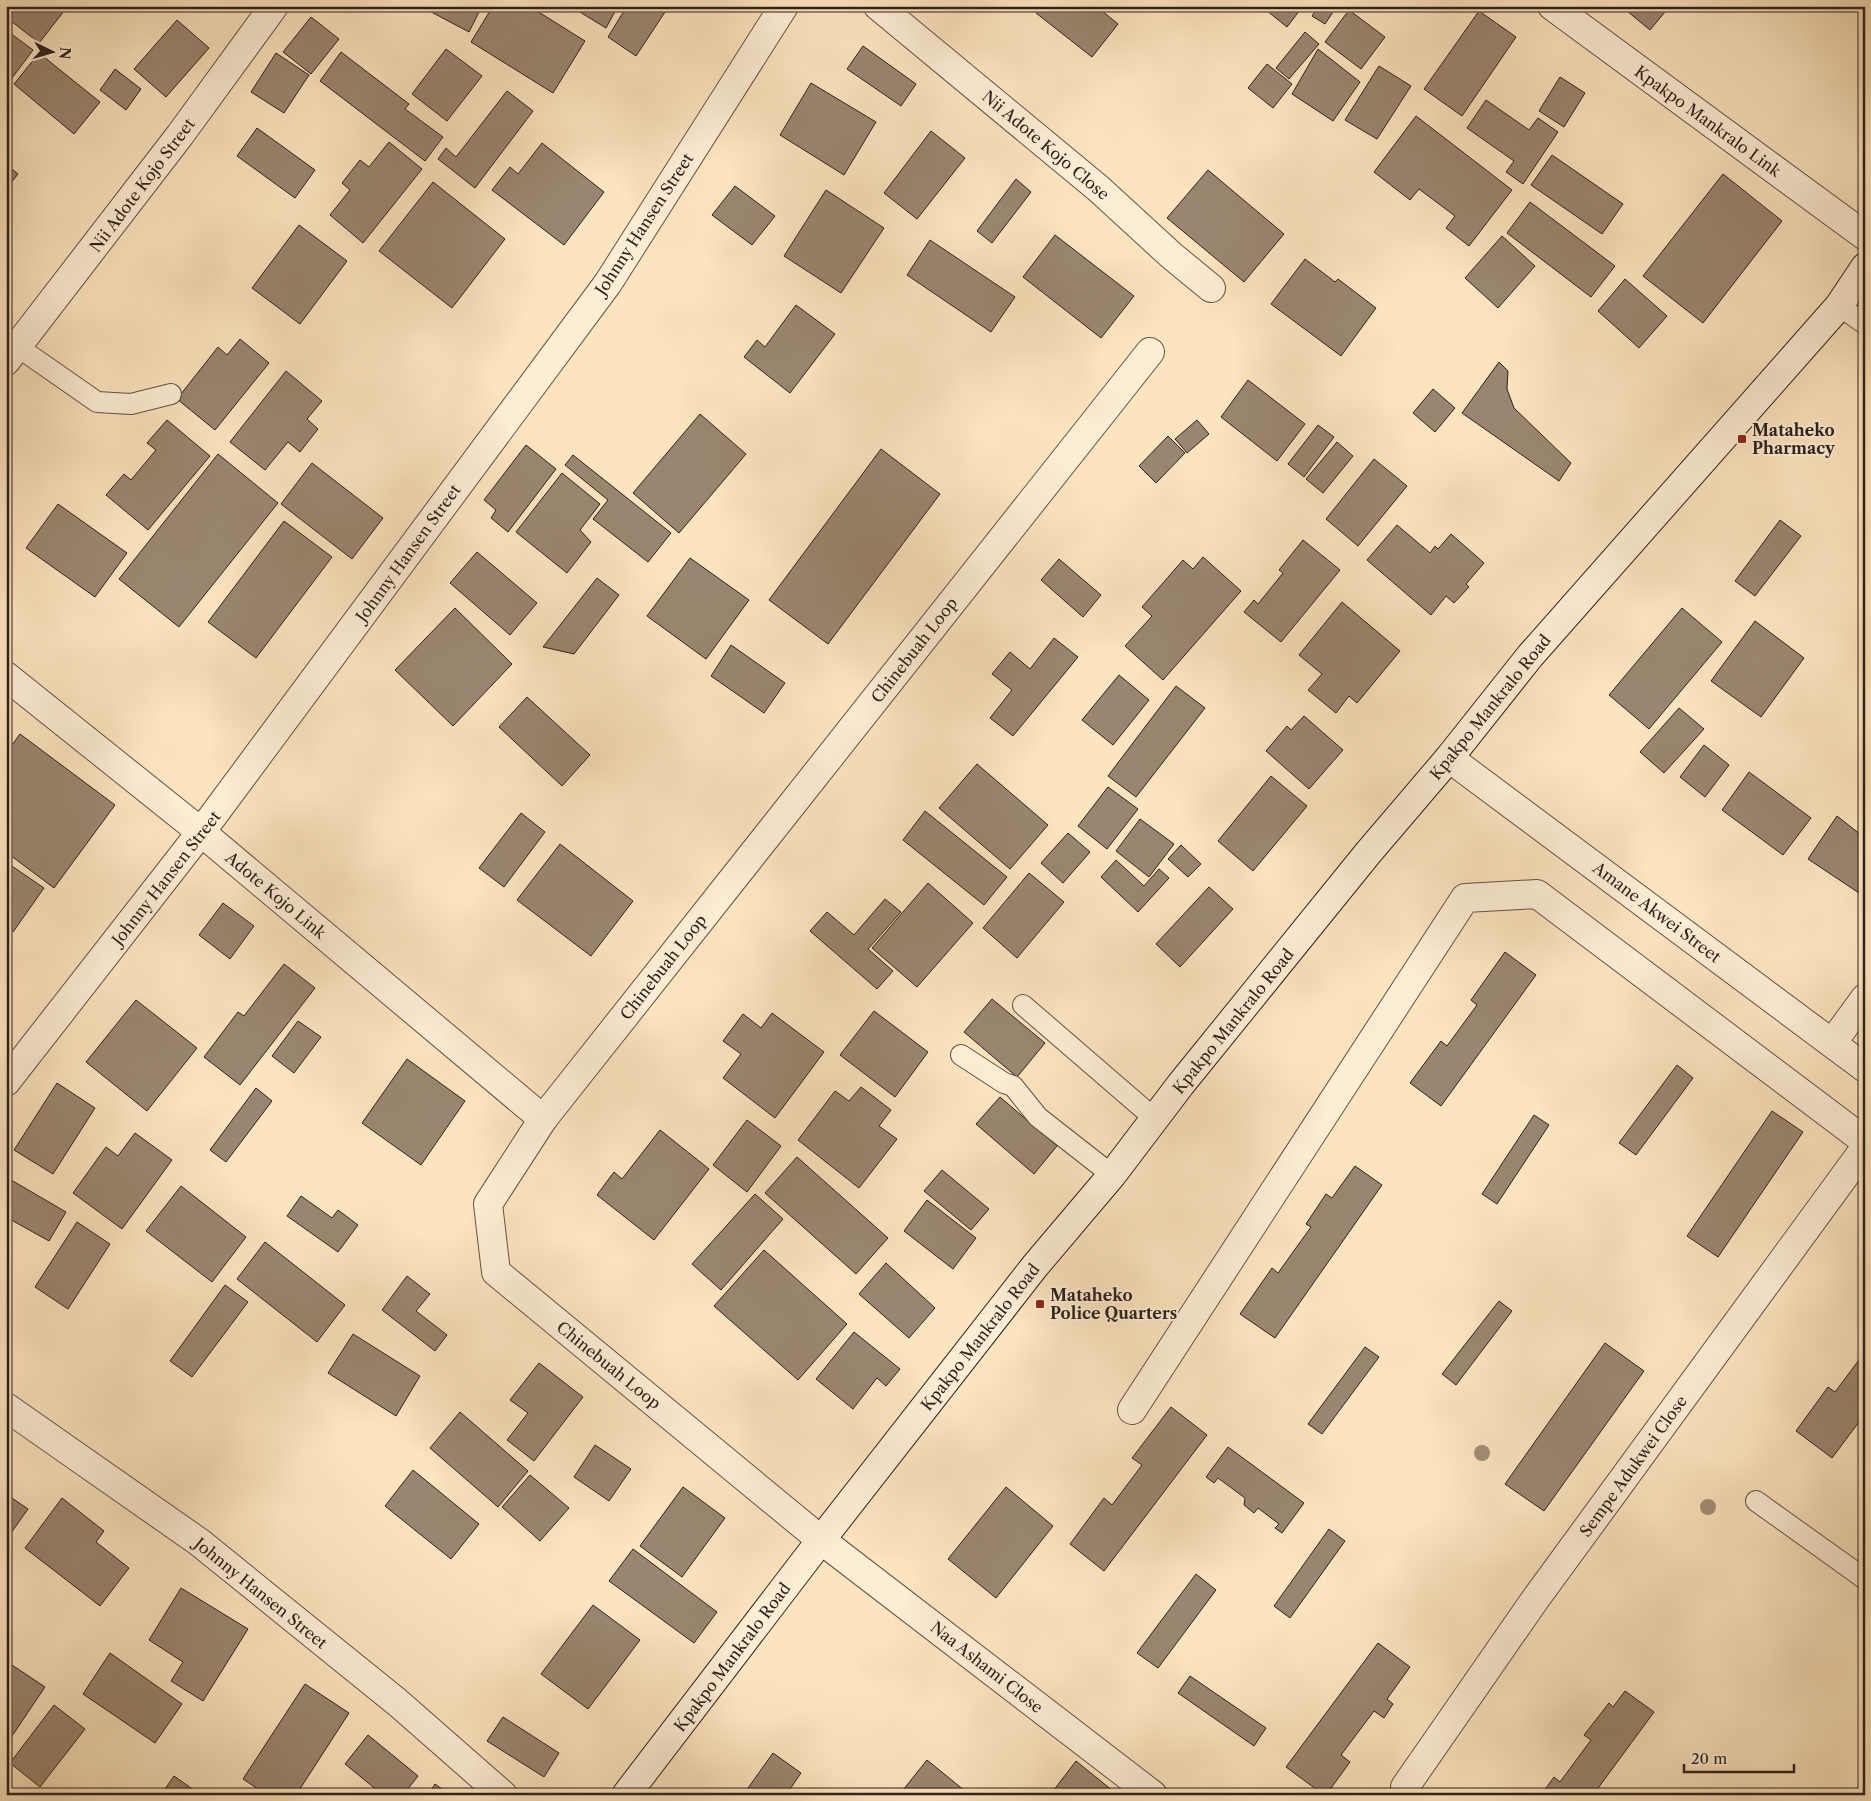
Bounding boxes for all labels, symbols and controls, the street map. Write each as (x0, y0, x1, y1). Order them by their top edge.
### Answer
north arrow (28, 28, 78, 78)
text: N (55, 46, 74, 60)
street label: Kpakpo Mankralo Link (1631, 61, 1786, 181)
street label: Nii Adote Kojo Close (978, 86, 1114, 204)
street label: Nii Adote Kojo Street (85, 114, 199, 256)
street label: Johnny Hansen Street (589, 149, 698, 301)
place label: Mataheko Pharmacy (1752, 420, 1836, 458)
marker: Mataheko Pharmacy (1736, 433, 1748, 445)
street label: Johnny Hansen Street (350, 480, 465, 628)
street label: Chinebuah Loop (867, 593, 961, 707)
street label: Kpakpo Mankralo Road (1425, 630, 1555, 784)
street label: Johnny Hansen Street (105, 806, 225, 952)
street label: Adote Kojo Link (221, 847, 331, 943)
street label: Amane Akwei Street (1588, 857, 1725, 967)
street label: Chinebuah Loop (616, 910, 710, 1024)
street label: Kpakpo Mankralo Road (1168, 944, 1298, 1098)
street label: Kpakpo Mankralo Road (916, 1259, 1044, 1415)
place label: Mataheko Police Quarters (1050, 1285, 1177, 1323)
marker: Mataheko Police Quarters (1034, 1298, 1046, 1310)
street label: Chinebuah Loop (553, 1317, 665, 1413)
street label: Sempe Adukwei Close (1575, 1391, 1691, 1541)
street label: Johnny Hansen Street (188, 1531, 332, 1653)
street label: Kpakpo Mankralo Road (669, 1578, 795, 1735)
street label: Naa Ashami Close (927, 1617, 1047, 1717)
scale bar (1684, 1741, 1794, 1773)
text: 20 m (1691, 1749, 1727, 1768)

